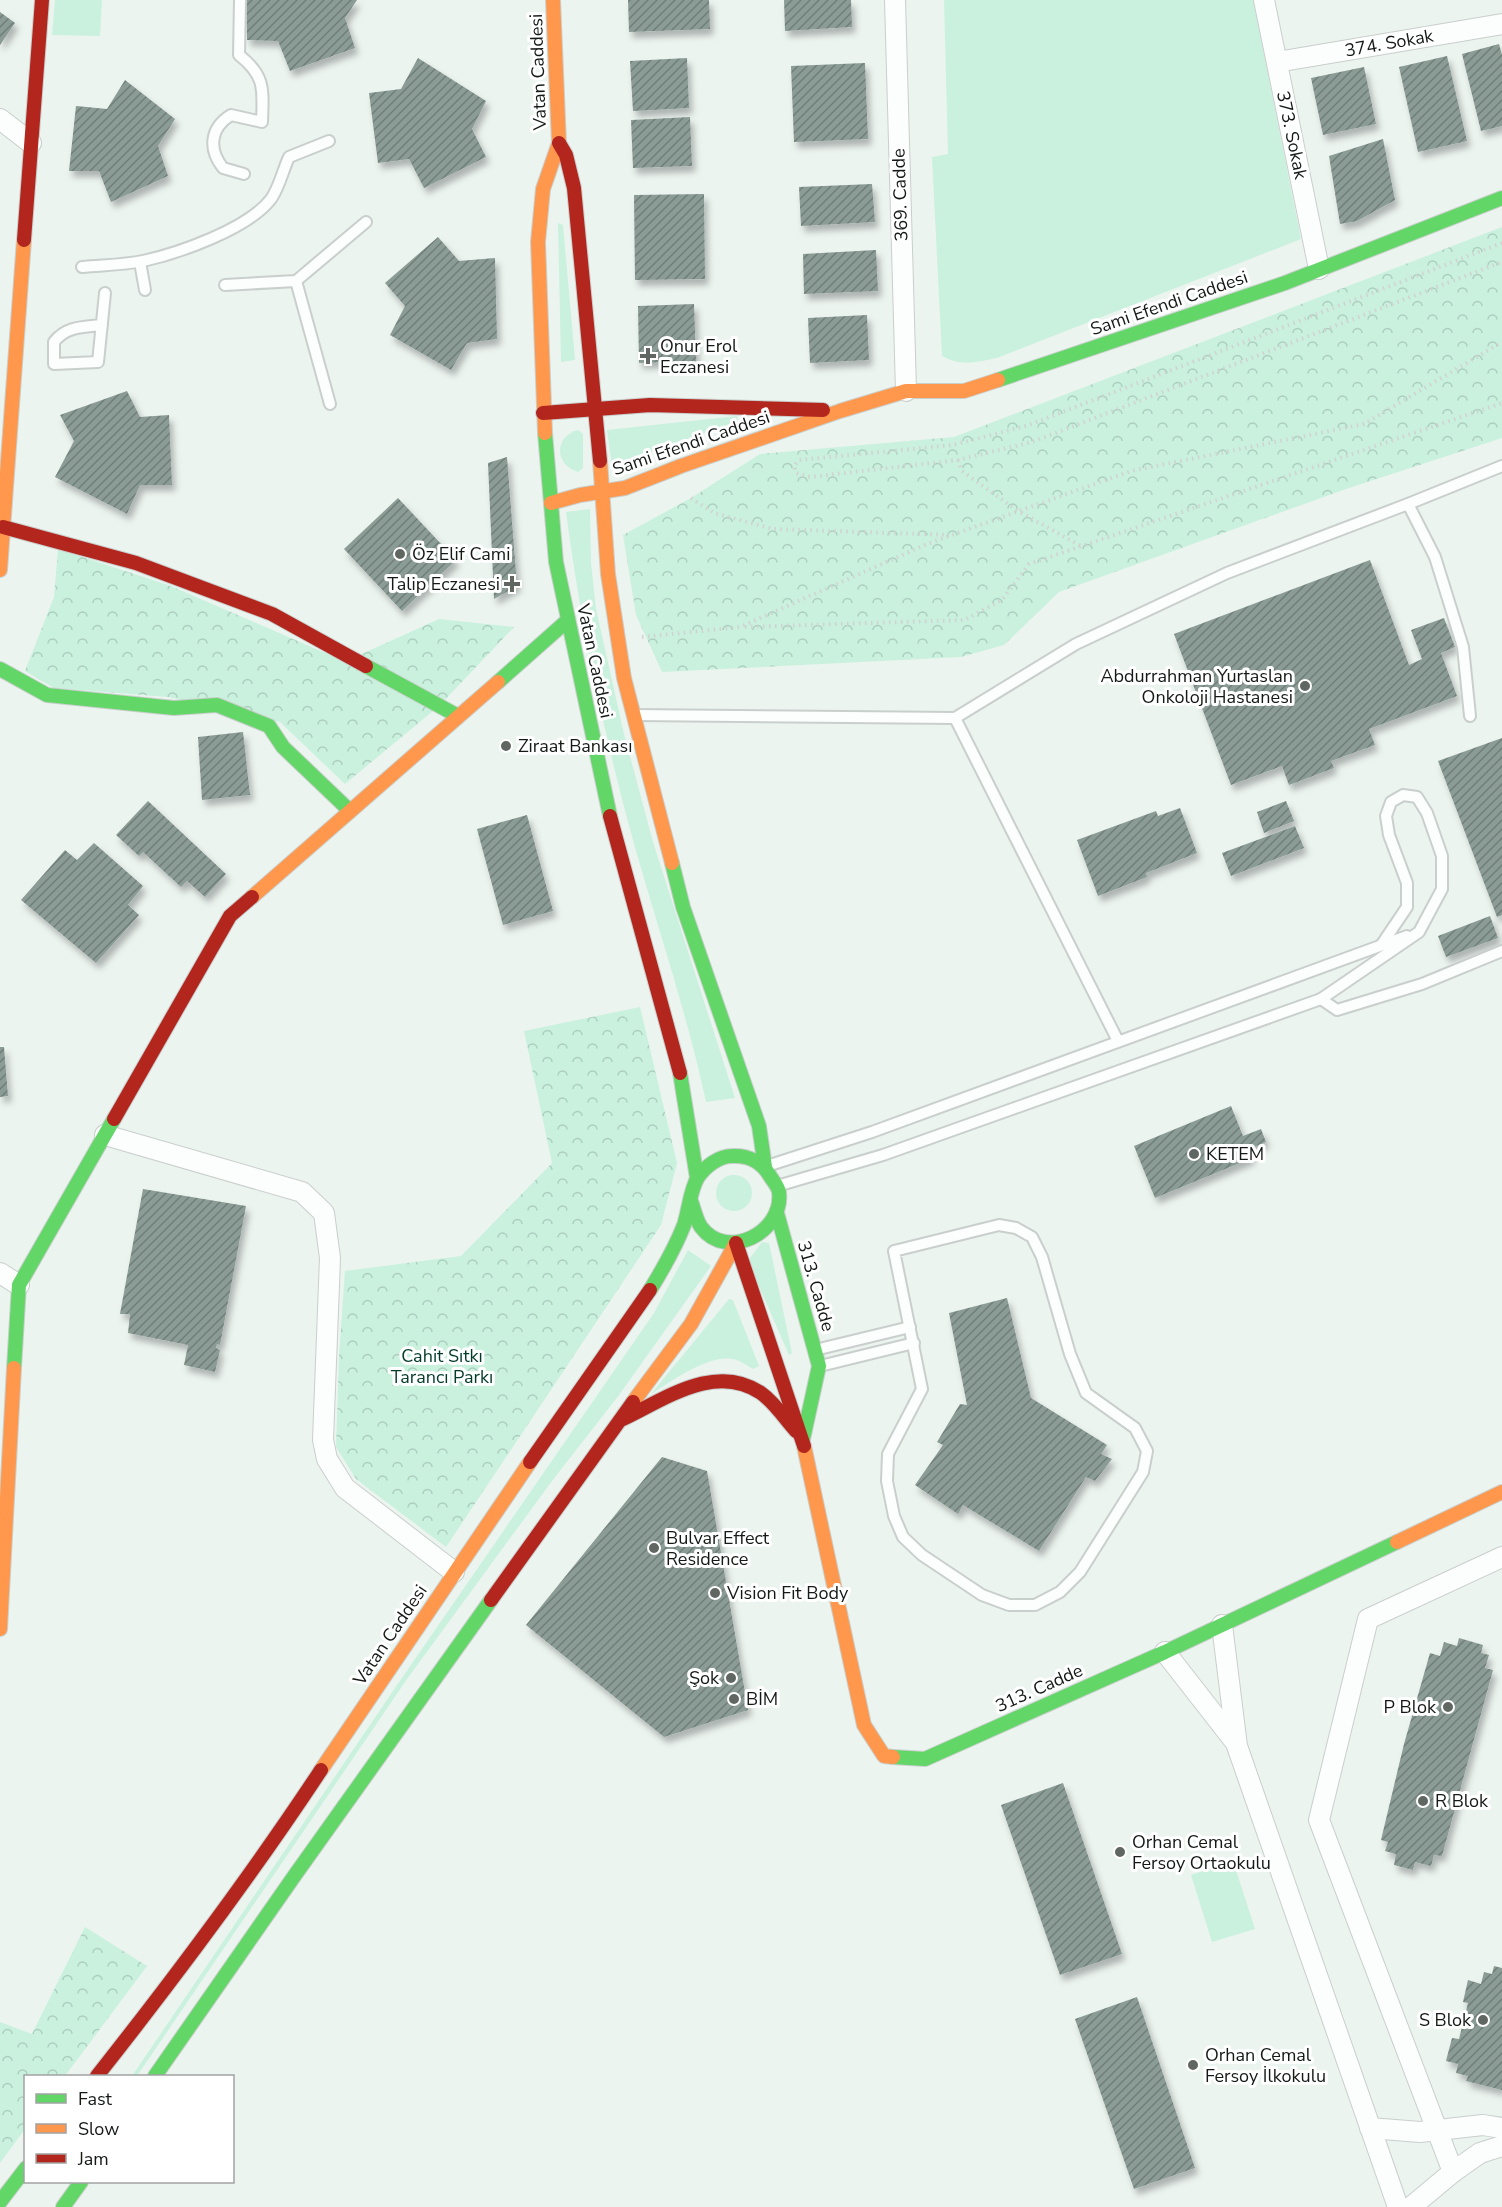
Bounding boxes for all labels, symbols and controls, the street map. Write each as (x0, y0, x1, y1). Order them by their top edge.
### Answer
street label: Vatan Caddesi (524, 13, 552, 132)
street label: 374. Sokak (1343, 23, 1436, 63)
street label: 373. Sokak (1271, 89, 1313, 182)
street label: 369. Cadde (886, 148, 914, 242)
street label: Sami Efendi Caddesi (1087, 265, 1251, 341)
place label: Onur Erol Eczanesi (660, 334, 738, 379)
marker: Onur Erol Eczanesi (641, 349, 655, 363)
street label: Sami Efendi Caddesi (609, 405, 773, 481)
place label: Öz Elif Cami (412, 542, 510, 566)
marker: Öz Elif Cami (393, 547, 407, 561)
place label: Talip Eczanesi (387, 572, 500, 596)
marker: Talip Eczanesi (505, 577, 519, 591)
street label: Vatan Caddesi (571, 601, 619, 720)
place label: Abdurrahman Yurtaslan Onkoloji Hastanesi (1100, 664, 1293, 709)
marker: Abdurrahman Yurtaslan Onkoloji Hastanesi (1298, 679, 1312, 693)
place label: Ziraat Bankası (518, 734, 632, 758)
marker: Ziraat Bankası (499, 739, 513, 753)
place label: KETEM (1206, 1142, 1264, 1166)
marker: KETEM (1187, 1147, 1201, 1161)
street label: 313. Cadde (792, 1238, 840, 1334)
park label: Cahit Sıtkı Tarancı Parkı (391, 1344, 493, 1389)
place label: Bulvar Effect Residence (666, 1526, 770, 1571)
marker: Bulvar Effect Residence (647, 1541, 661, 1555)
street label: Vatan Caddesi (347, 1580, 432, 1691)
place label: Vision Fit Body (726, 1581, 849, 1605)
marker: Vision Fit Body (708, 1586, 722, 1600)
street label: 313. Cadde (992, 1658, 1086, 1718)
place label: Şok (689, 1666, 720, 1690)
marker: Şok (724, 1671, 738, 1685)
place label: BİM (746, 1687, 778, 1711)
marker: BİM (727, 1692, 741, 1706)
place label: P Blok (1384, 1695, 1437, 1719)
marker: P Blok (1441, 1700, 1455, 1714)
place label: R Blok (1435, 1789, 1489, 1813)
marker: R Blok (1416, 1794, 1430, 1808)
place label: Orhan Cemal Fersoy Ortaokulu (1132, 1830, 1271, 1875)
marker: Orhan Cemal Fersoy Ortaokulu (1113, 1845, 1127, 1859)
place label: S Blok (1419, 2008, 1472, 2032)
marker: S Blok (1476, 2013, 1490, 2027)
place label: Orhan Cemal Fersoy İlkokulu (1205, 2043, 1326, 2088)
marker: Orhan Cemal Fersoy İlkokulu (1186, 2058, 1200, 2072)
legend (24, 2075, 234, 2183)
text: Fast (78, 2087, 113, 2111)
text: Slow (78, 2117, 119, 2141)
text: Jam (77, 2147, 109, 2171)

